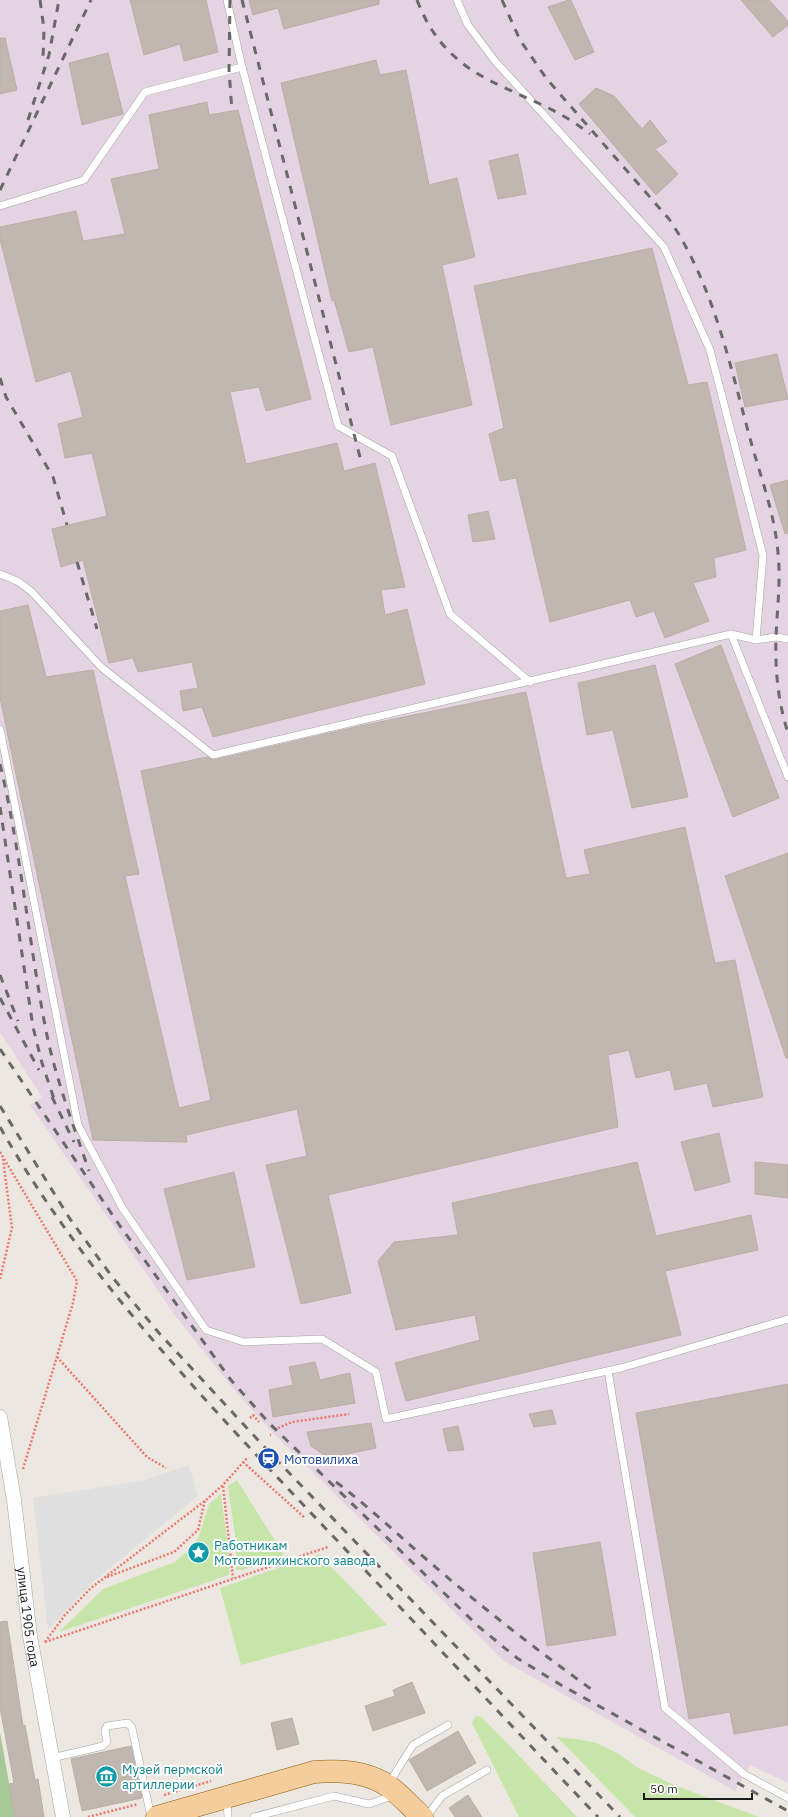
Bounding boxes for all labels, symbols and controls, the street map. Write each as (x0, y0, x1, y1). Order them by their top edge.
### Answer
station icon: Мотовилиха (255, 1446, 281, 1472)
place label: Мотовилиха (284, 1451, 358, 1468)
place label: Работникам Мотовилихинского завода (214, 1537, 376, 1569)
place icon: Работникам Мотовилихинского завода (185, 1539, 211, 1565)
street label: улица 1905 года (13, 1566, 44, 1668)
place label: Музей пермской артиллерии (122, 1761, 223, 1793)
museum icon: Музей пермской артиллерии (94, 1763, 120, 1789)
scale bar (644, 1775, 752, 1801)
text: 50 m (650, 1781, 678, 1796)

